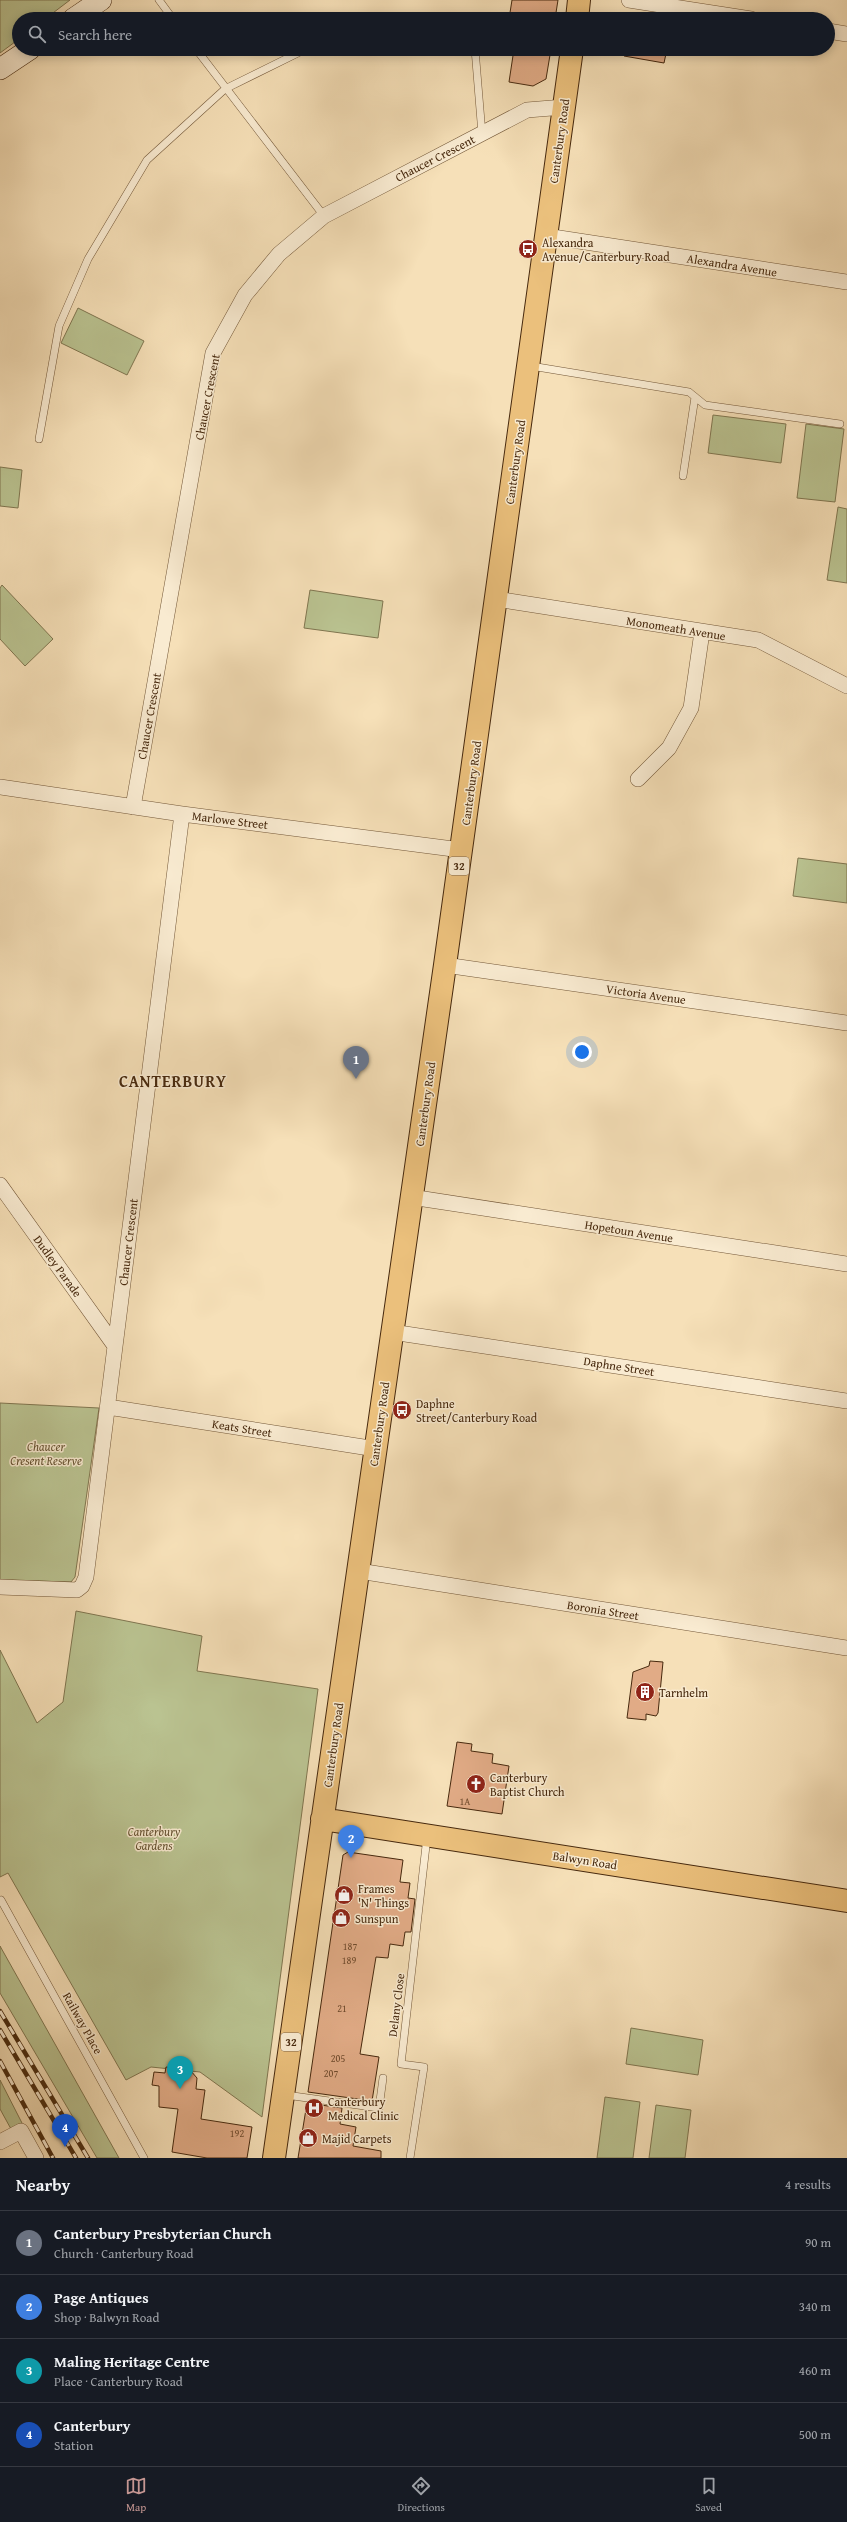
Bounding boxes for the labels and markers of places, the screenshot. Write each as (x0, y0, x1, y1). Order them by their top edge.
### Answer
place label: Alexandra Avenue/Canterbury Road (542, 234, 670, 265)
bus stop icon: Alexandra Avenue/Canterbury Road (517, 238, 539, 260)
pin: 1 (343, 1046, 369, 1079)
place label: Daphne Street/Canterbury Road (416, 1395, 538, 1426)
bus stop icon: Daphne Street/Canterbury Road (391, 1399, 413, 1421)
building icon: Tarnhelm (634, 1681, 656, 1703)
place label: Tarnhelm (659, 1684, 708, 1701)
place label: Canterbury Baptist Church (490, 1769, 565, 1800)
church icon: Canterbury Baptist Church (465, 1773, 487, 1795)
pin: 2 (338, 1825, 364, 1858)
place label: Frames 'N' Things (358, 1880, 409, 1911)
shop icon: Frames 'N' Things (333, 1884, 355, 1906)
shop icon: Sunspun (330, 1907, 352, 1929)
place label: Sunspun (355, 1910, 399, 1927)
pin: 3 (167, 2056, 193, 2089)
place label: Canterbury Medical Clinic (328, 2093, 400, 2124)
hospital icon: Canterbury Medical Clinic (303, 2097, 325, 2119)
pin: 4 (52, 2114, 78, 2147)
shop icon: Majid Carpets (297, 2127, 319, 2149)
place label: Majid Carpets (322, 2130, 392, 2147)

